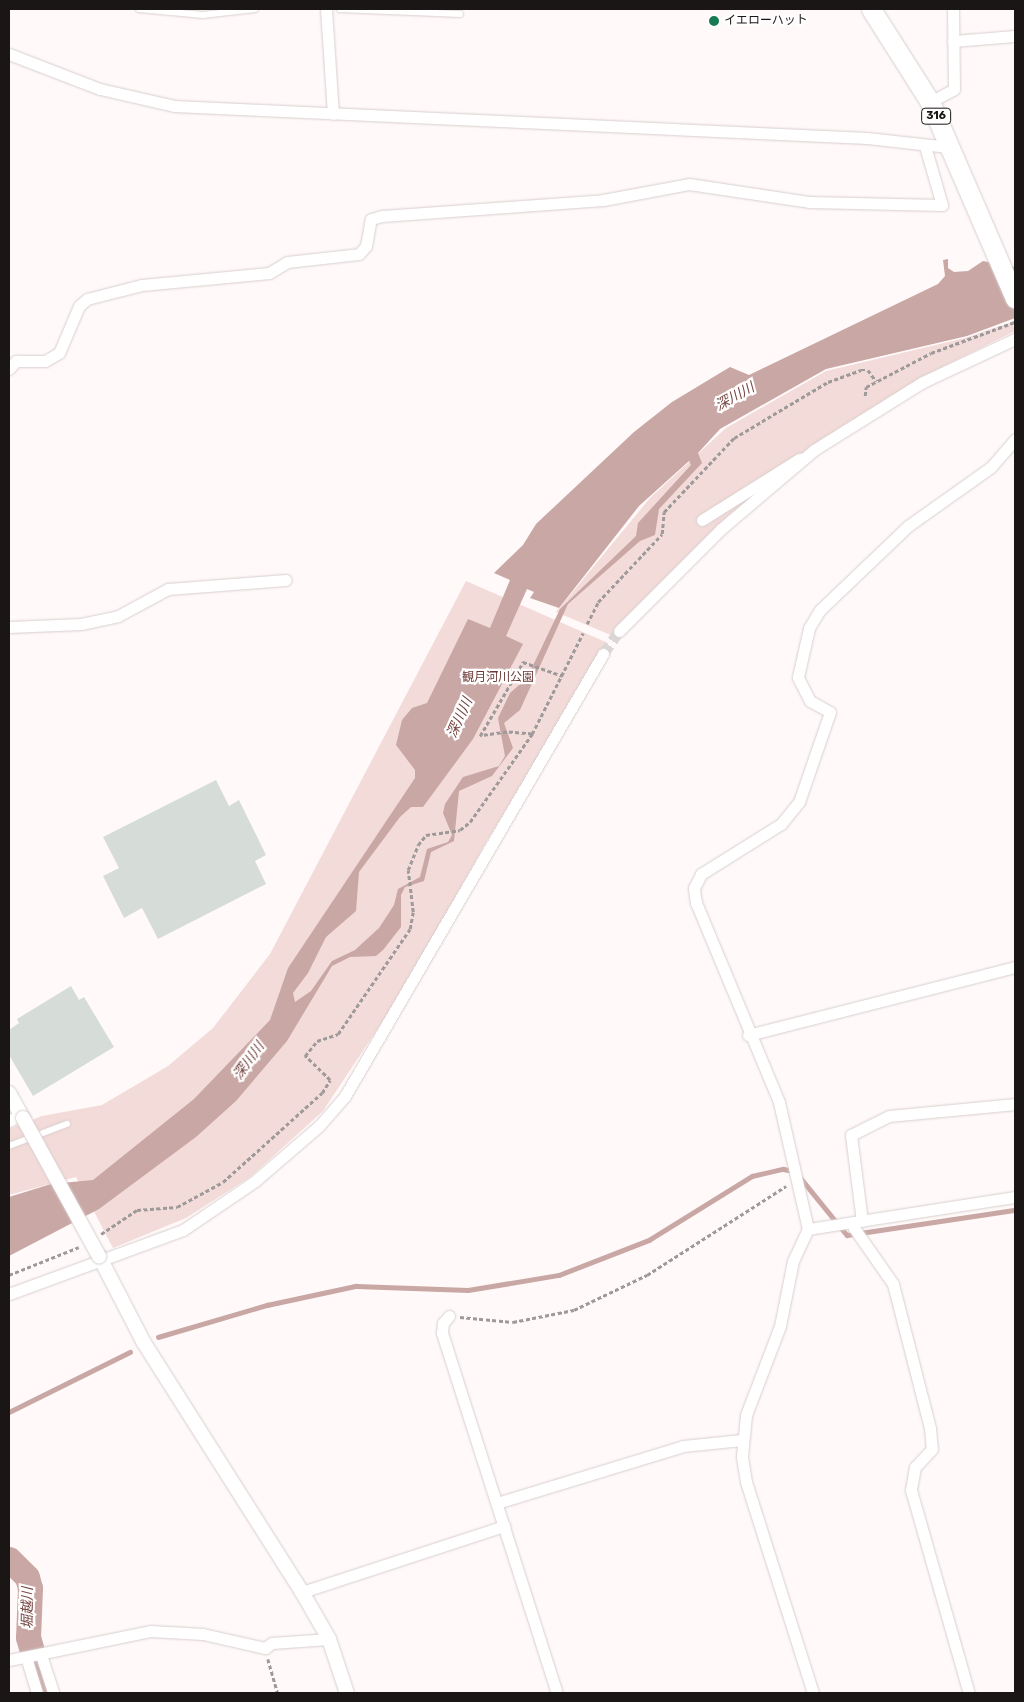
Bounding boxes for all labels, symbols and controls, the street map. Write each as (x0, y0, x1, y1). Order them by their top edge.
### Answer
place label: イエローハット (724, 14, 808, 28)
marker: イエローハット (708, 15, 720, 27)
road number: 316 (921, 108, 951, 124)
water label: 深川川 (713, 379, 757, 415)
park label: 観月河川公園 (462, 671, 534, 685)
water label: 深川川 (444, 695, 476, 741)
water label: 深川川 (230, 1039, 268, 1083)
water label: 堀越川 (20, 1587, 36, 1629)

